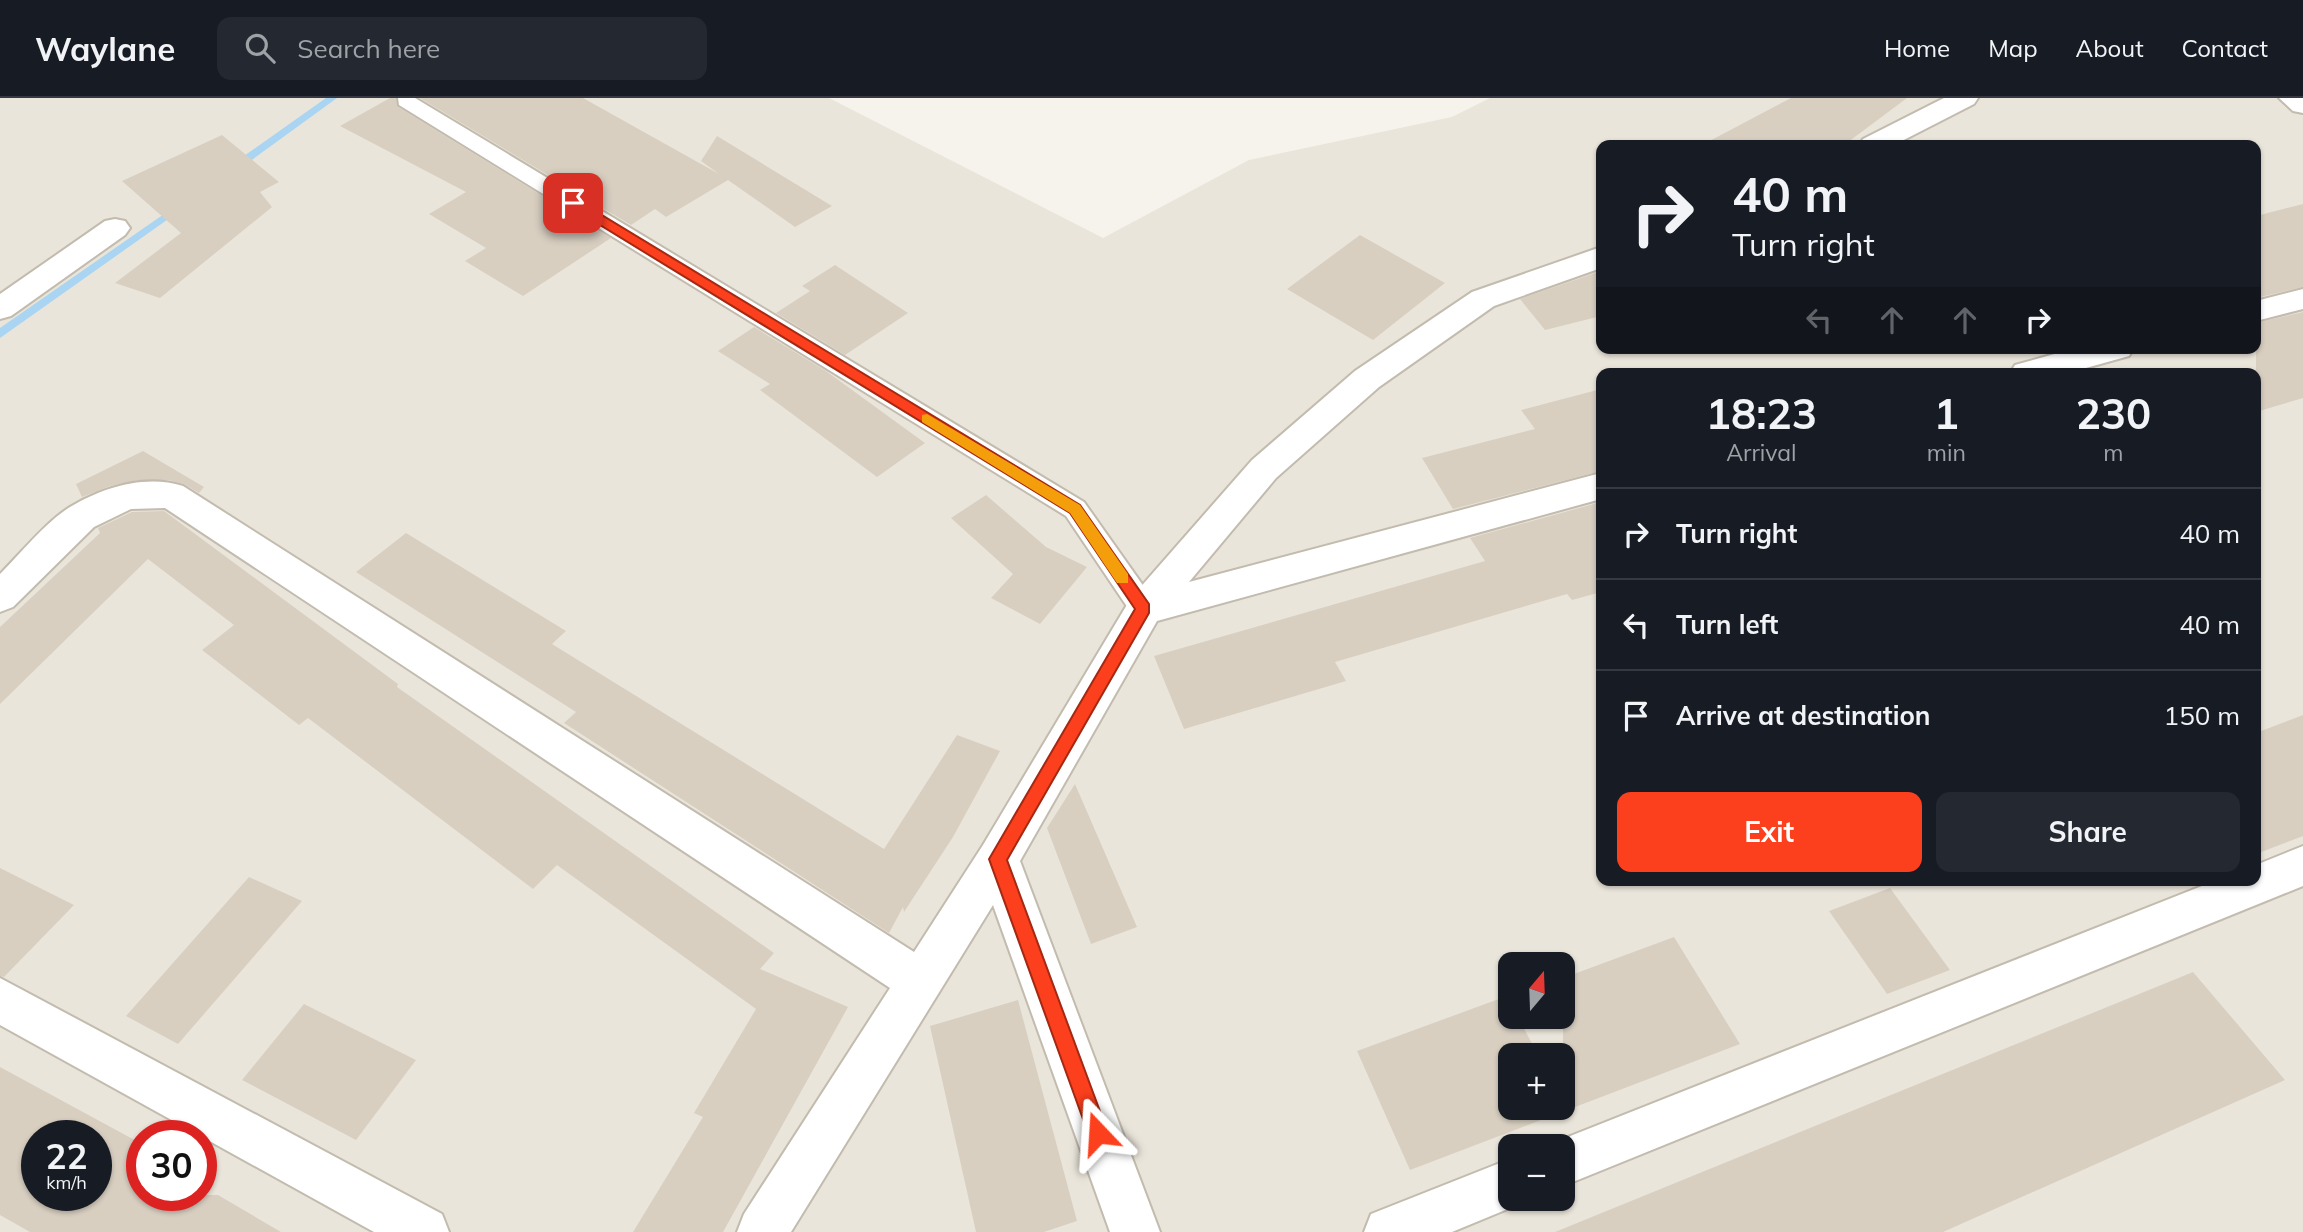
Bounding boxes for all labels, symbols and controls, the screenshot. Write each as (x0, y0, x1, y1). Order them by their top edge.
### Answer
search box (217, 17, 707, 80)
text: Waylane (35, 28, 175, 69)
icon: search (241, 29, 279, 67)
text: Search here (297, 32, 440, 65)
text: Home (1884, 33, 1950, 63)
text: Map (1988, 33, 2038, 63)
text: About (2076, 33, 2144, 63)
text: Contact (2182, 33, 2268, 63)
text: 40 m (1732, 163, 1848, 224)
icon: right (1617, 168, 1708, 259)
pin (543, 173, 603, 233)
icon: arrive (554, 184, 592, 222)
text: Turn right (1732, 224, 1875, 264)
icon: left (1800, 301, 1838, 339)
icon: ahead (1873, 301, 1911, 339)
icon: ahead (1946, 301, 1984, 339)
icon: right (2019, 301, 2057, 339)
text: 18:23 (1706, 387, 1817, 440)
text: 1 (1934, 387, 1959, 440)
text: 230 (2076, 387, 2151, 440)
text: Arrival (1726, 438, 1797, 467)
text: min (1927, 438, 1966, 467)
text: m (2103, 438, 2124, 467)
icon: right (1617, 515, 1655, 553)
text: Turn right (1676, 517, 1797, 550)
text: 40 m (2179, 517, 2240, 550)
icon: left (1617, 606, 1655, 644)
text: Turn left (1676, 608, 1778, 641)
text: 40 m (2179, 608, 2240, 641)
icon: arrive (1617, 697, 1655, 735)
text: Arrive at destination (1676, 699, 1931, 732)
text: 150 m (2164, 699, 2240, 732)
button: Exit (1617, 792, 1922, 872)
button: Share (1936, 792, 2240, 872)
north arrow (1498, 952, 1575, 1029)
map controls (1498, 952, 1575, 1211)
button: + (1498, 1043, 1575, 1120)
position arrow (1061, 1096, 1135, 1170)
speed limit sign: 30 (126, 1120, 217, 1211)
text: 22 (45, 1134, 88, 1178)
button: − (1498, 1134, 1575, 1211)
text: km/h (46, 1171, 87, 1194)

